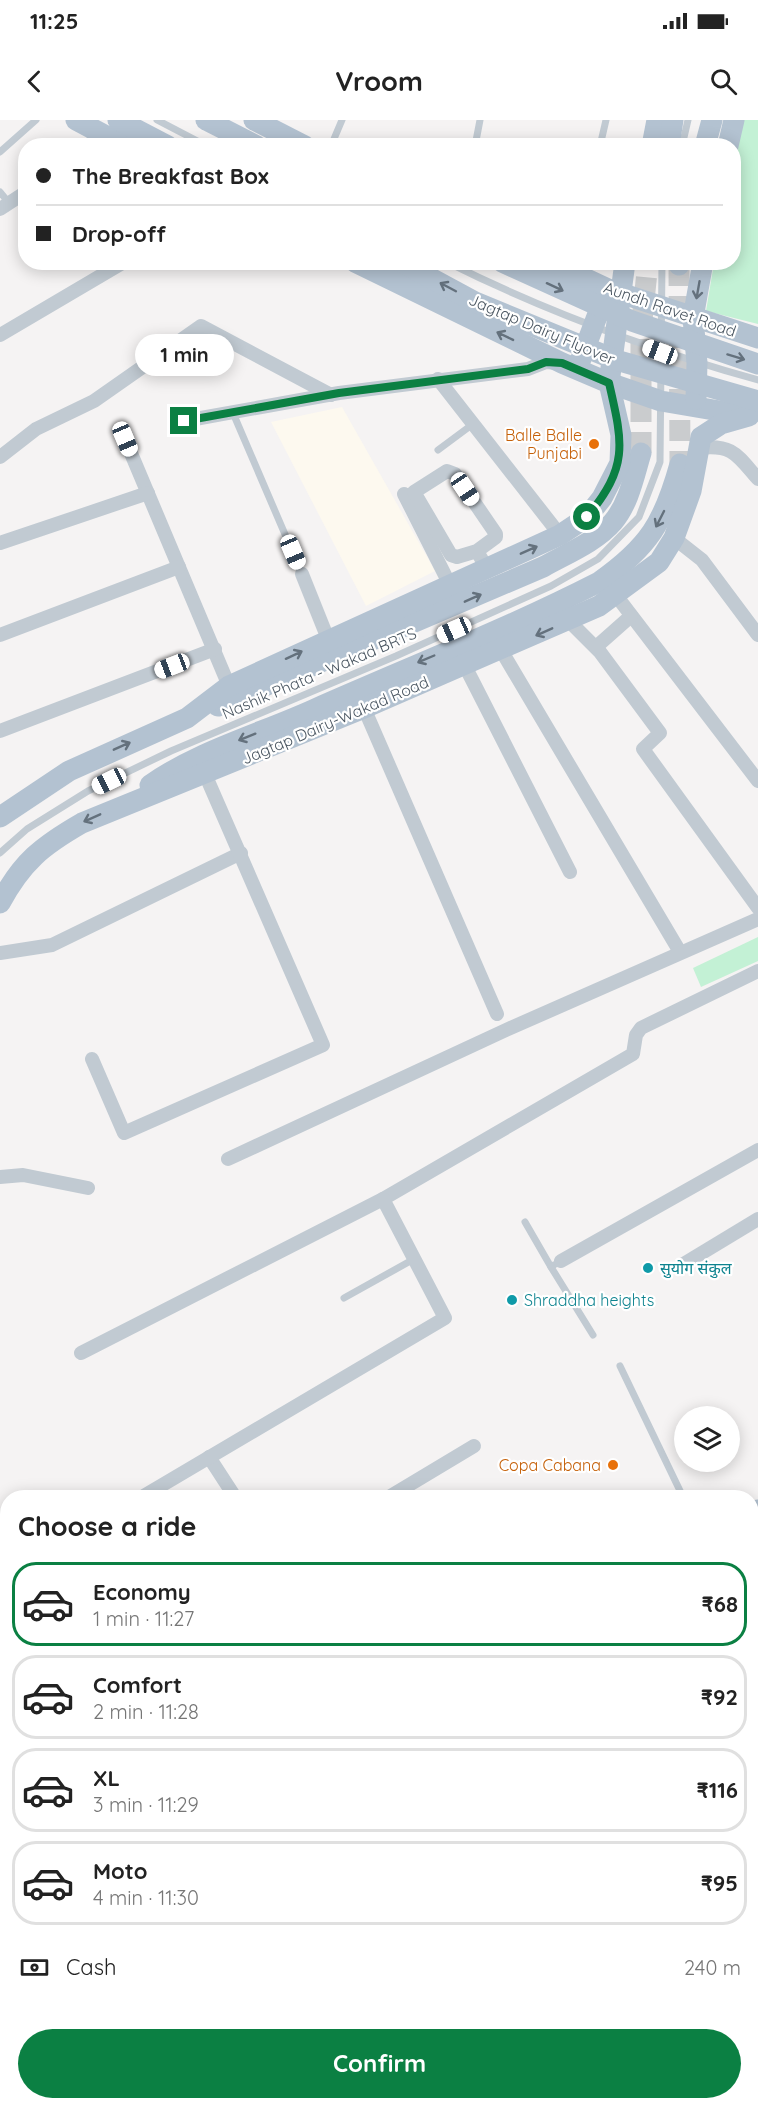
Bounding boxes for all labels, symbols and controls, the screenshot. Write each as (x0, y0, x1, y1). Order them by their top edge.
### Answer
text: 11:25 (30, 7, 78, 35)
text: Vroom (335, 64, 423, 98)
icon: back (18, 65, 51, 98)
icon: search (707, 65, 740, 98)
text: The Breakfast Box (72, 162, 269, 190)
text: Drop-off (72, 220, 166, 248)
street label: Aundh Ravet Road (601, 277, 739, 341)
one-way arrow (692, 280, 703, 300)
one-way arrow (439, 281, 457, 292)
one-way arrow (545, 282, 563, 293)
street label: Jagtap Dairy Flyover (466, 289, 618, 369)
one-way arrow (496, 329, 514, 341)
callout: 1 min (134, 334, 234, 376)
car (640, 337, 680, 367)
text: 1 min (160, 342, 209, 367)
one-way arrow (727, 352, 746, 363)
route end (170, 407, 197, 434)
car (110, 419, 140, 459)
place label: Balle Balle Punjabi (505, 425, 582, 463)
marker: Balle Balle Punjabi (587, 437, 601, 451)
car (447, 469, 483, 509)
route start (573, 503, 600, 530)
one-way arrow (654, 509, 666, 527)
car (278, 532, 308, 572)
one-way arrow (519, 543, 537, 555)
one-way arrow (464, 592, 482, 603)
car (434, 614, 474, 646)
street label: Nashik Phata - Wakad BRTS (219, 623, 419, 723)
one-way arrow (535, 626, 553, 638)
one-way arrow (284, 649, 302, 661)
car (152, 651, 192, 681)
one-way arrow (417, 654, 436, 665)
street label: Jagtap Dairy-Wakad Road (239, 672, 431, 768)
one-way arrow (239, 732, 257, 743)
one-way arrow (112, 740, 131, 751)
car (89, 765, 129, 797)
one-way arrow (83, 813, 101, 824)
place label: सुयोग संकुल (660, 1258, 733, 1279)
marker: सुयोग संकुल (641, 1261, 655, 1275)
place label: Shraddha heights (524, 1290, 654, 1310)
marker: Shraddha heights (505, 1293, 519, 1307)
map controls (674, 1406, 740, 1472)
button: layers (674, 1406, 740, 1472)
place label: Copa Cabana (499, 1455, 601, 1475)
marker: Copa Cabana (606, 1458, 620, 1472)
text: Choose a ride (18, 1509, 196, 1543)
icon: car (21, 1577, 75, 1631)
text: Economy (93, 1578, 191, 1606)
text: ₹68 (702, 1590, 738, 1618)
text: 1 min · 11:27 (93, 1606, 194, 1631)
icon: car (21, 1670, 75, 1724)
text: Comfort (93, 1671, 182, 1699)
text: ₹92 (701, 1683, 738, 1711)
text: 2 min · 11:28 (93, 1699, 199, 1724)
icon: car (21, 1763, 75, 1817)
text: XL (93, 1764, 120, 1792)
text: ₹116 (697, 1776, 738, 1804)
text: 3 min · 11:29 (93, 1792, 199, 1817)
icon: car (21, 1856, 75, 1910)
text: Moto (93, 1857, 147, 1885)
text: ₹95 (701, 1869, 738, 1897)
text: 4 min · 11:30 (93, 1885, 199, 1910)
icon: cash (18, 1951, 51, 1984)
text: Cash (66, 1953, 117, 1981)
text: 240 m (684, 1955, 741, 1980)
button: Confirm (18, 2029, 741, 2098)

